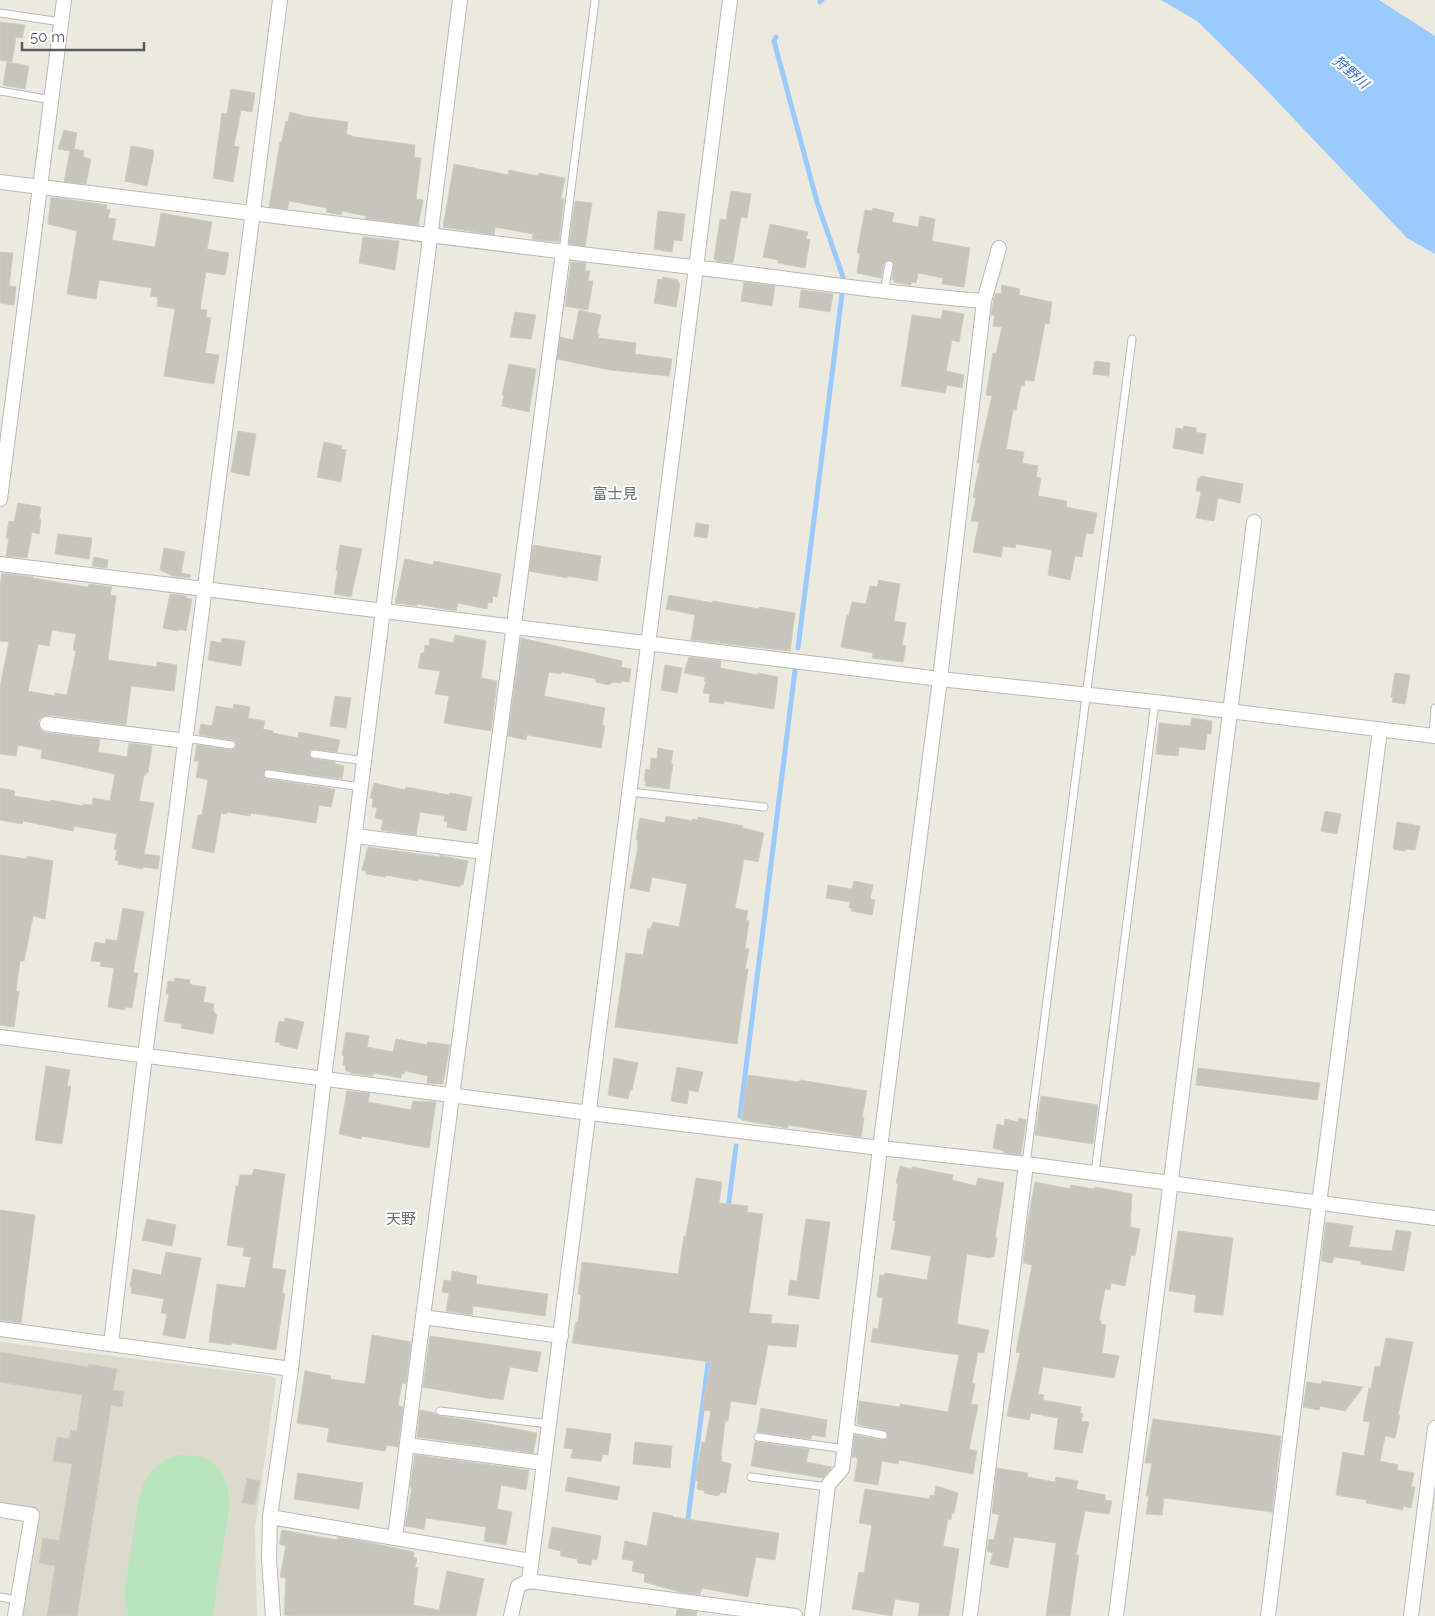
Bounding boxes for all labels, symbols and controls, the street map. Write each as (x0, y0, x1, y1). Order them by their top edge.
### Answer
scale bar (22, 20, 145, 52)
text: 50 m (30, 28, 65, 46)
water label: 狩野川 (1330, 52, 1374, 93)
district label: 富士見 (592, 485, 638, 503)
district label: 天野 (386, 1210, 416, 1228)

